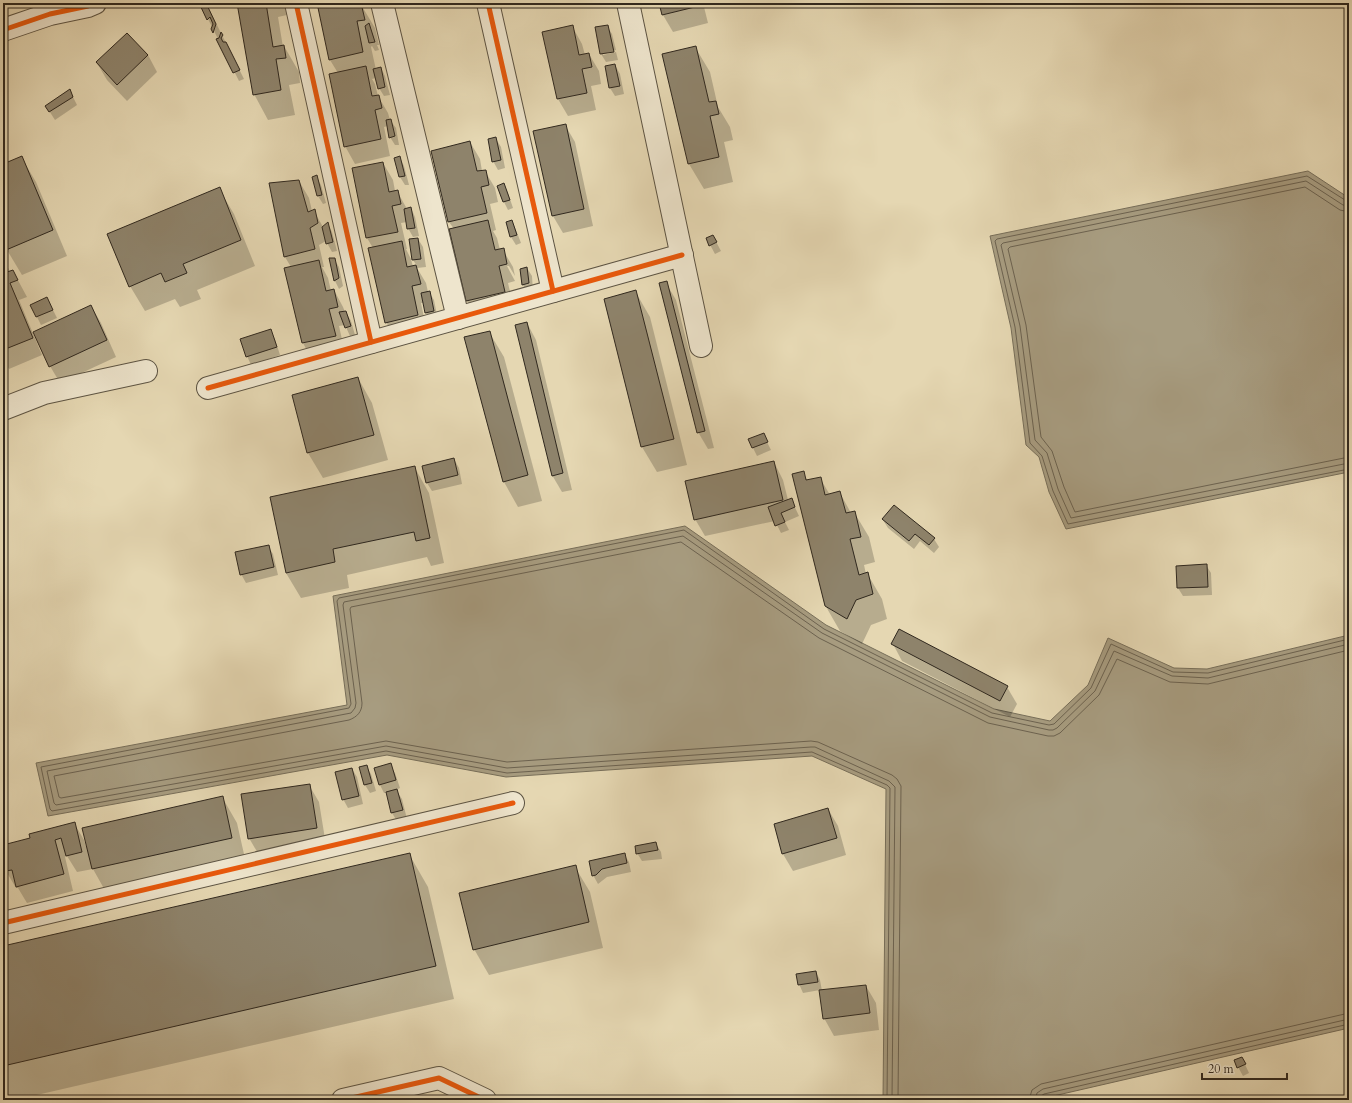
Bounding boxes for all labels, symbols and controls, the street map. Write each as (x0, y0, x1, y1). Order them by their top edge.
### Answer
scale bar (1202, 1055, 1287, 1081)
text: 20 m (1208, 1061, 1235, 1077)

